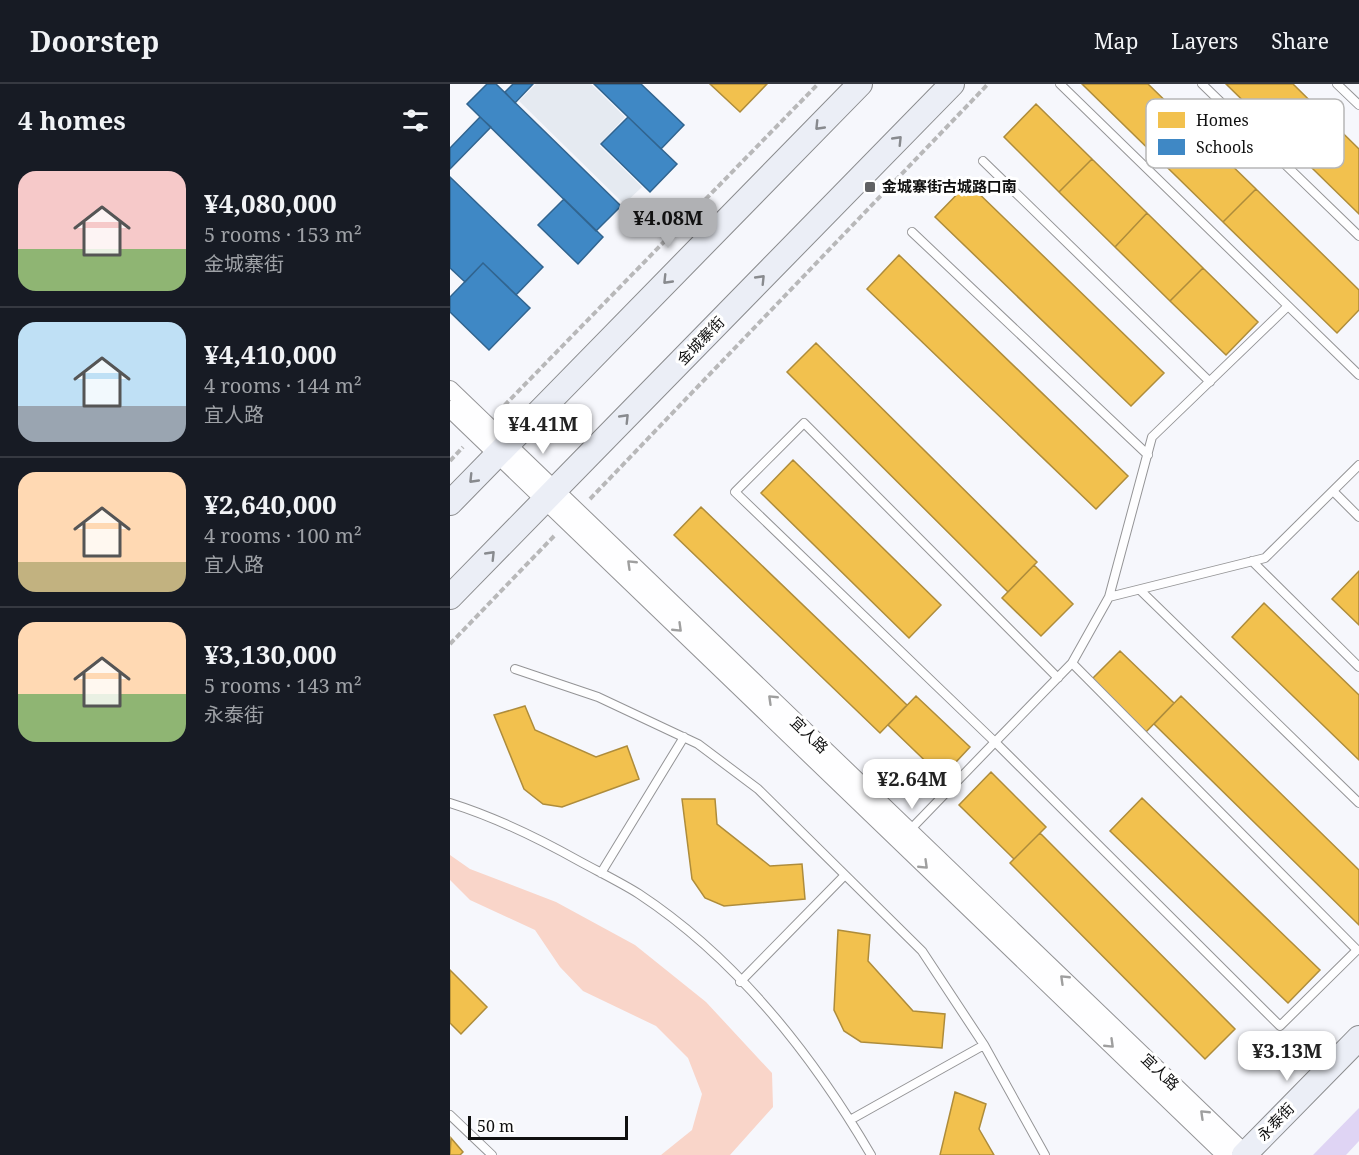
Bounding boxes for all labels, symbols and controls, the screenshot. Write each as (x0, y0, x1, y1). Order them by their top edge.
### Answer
text: Doorstep (30, 22, 159, 60)
text: Map (1094, 27, 1138, 55)
text: Layers (1171, 27, 1238, 55)
text: Share (1271, 27, 1329, 55)
legend (1146, 99, 1344, 168)
text: 4 homes (18, 102, 126, 138)
icon: filters (399, 104, 432, 137)
text: Homes (1196, 109, 1249, 131)
one-way arrow (815, 118, 826, 129)
one-way arrow (890, 136, 901, 147)
text: Schools (1196, 136, 1253, 158)
place label: 金城寨街古城路口南 (882, 176, 1017, 196)
marker: 金城寨街古城路口南 (863, 180, 877, 194)
text: ¥4,080,000 (204, 185, 337, 221)
icon: home (66, 195, 138, 267)
pin: ¥4.08M (619, 198, 717, 249)
text: ¥4.08M (633, 204, 703, 231)
text: 5 rooms · 153 m² (204, 221, 362, 248)
text: 金城寨街 (204, 250, 284, 277)
one-way arrow (664, 273, 675, 284)
one-way arrow (754, 275, 765, 286)
street label: 金城寨街 (672, 312, 728, 369)
text: ¥4,410,000 (204, 336, 337, 372)
icon: home (66, 346, 138, 418)
text: 4 rooms · 144 m² (204, 372, 362, 399)
text: 宜人路 (204, 401, 264, 428)
pin: ¥4.41M (494, 404, 592, 455)
text: ¥4.41M (508, 410, 578, 437)
one-way arrow (618, 415, 629, 425)
one-way arrow (470, 472, 481, 483)
text: ¥2,640,000 (204, 486, 337, 522)
icon: home (66, 496, 138, 568)
text: 4 rooms · 100 m² (204, 522, 362, 549)
text: 宜人路 (204, 551, 264, 578)
one-way arrow (483, 552, 494, 563)
one-way arrow (627, 560, 638, 571)
one-way arrow (671, 621, 681, 632)
text: ¥3,130,000 (204, 636, 337, 672)
icon: home (66, 646, 138, 718)
text: 5 rooms · 143 m² (204, 672, 362, 699)
one-way arrow (768, 695, 778, 706)
text: 永泰街 (204, 701, 264, 728)
street label: 宜人路 (787, 711, 833, 757)
pin: ¥2.64M (863, 759, 961, 810)
text: ¥2.64M (877, 765, 947, 792)
one-way arrow (918, 858, 928, 869)
one-way arrow (1060, 976, 1071, 987)
pin: ¥3.13M (1238, 1031, 1336, 1082)
one-way arrow (1104, 1037, 1114, 1048)
text: ¥3.13M (1252, 1037, 1322, 1064)
street label: 宜人路 (1138, 1048, 1184, 1094)
street label: 永泰街 (1252, 1098, 1298, 1144)
one-way arrow (1201, 1111, 1212, 1122)
scale bar (468, 1113, 628, 1140)
text: 50 m (477, 1115, 514, 1137)

